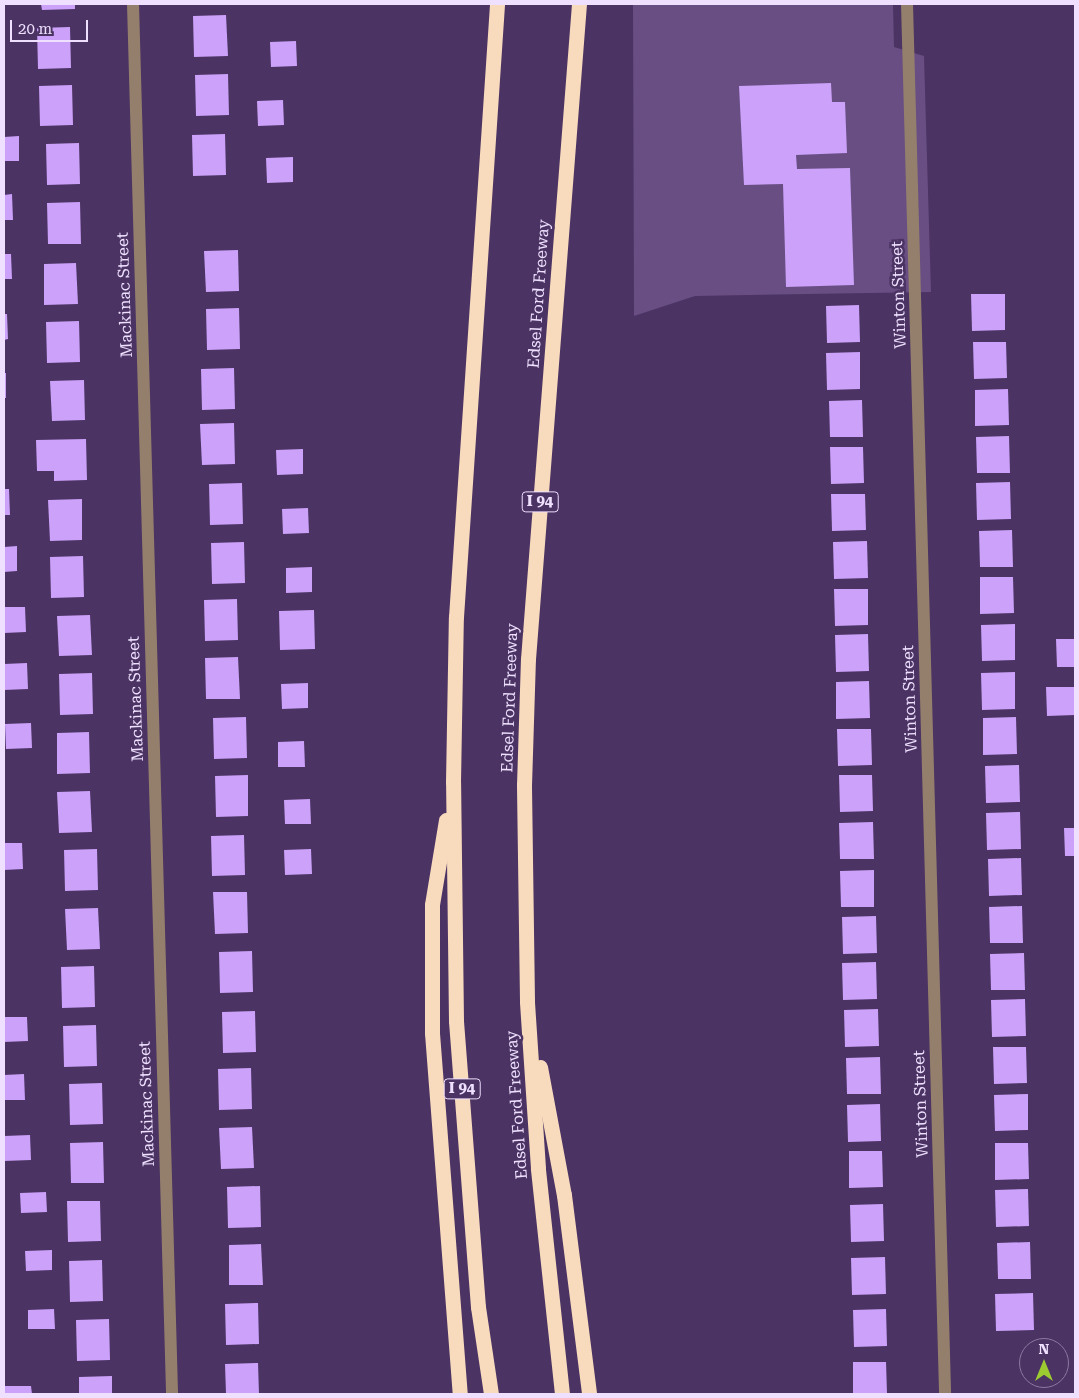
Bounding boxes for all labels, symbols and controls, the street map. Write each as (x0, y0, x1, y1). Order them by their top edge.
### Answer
scale bar (12, 10, 90, 42)
text: 20 m (18, 20, 52, 38)
street label: Edsel Ford Freeway (524, 219, 554, 369)
street label: Mackinac Street (113, 232, 137, 358)
street label: Winton Street (888, 241, 910, 349)
road number: I 94 (521, 490, 559, 514)
street label: Edsel Ford Freeway (498, 623, 522, 773)
street label: Mackinac Street (124, 636, 148, 762)
street label: Winton Street (899, 645, 921, 753)
street label: Edsel Ford Freeway (502, 1030, 532, 1180)
street label: Mackinac Street (135, 1041, 159, 1167)
street label: Winton Street (910, 1050, 932, 1158)
road number: I 94 (443, 1076, 481, 1102)
north arrow (1019, 1338, 1069, 1388)
text: N (1039, 1341, 1049, 1357)

